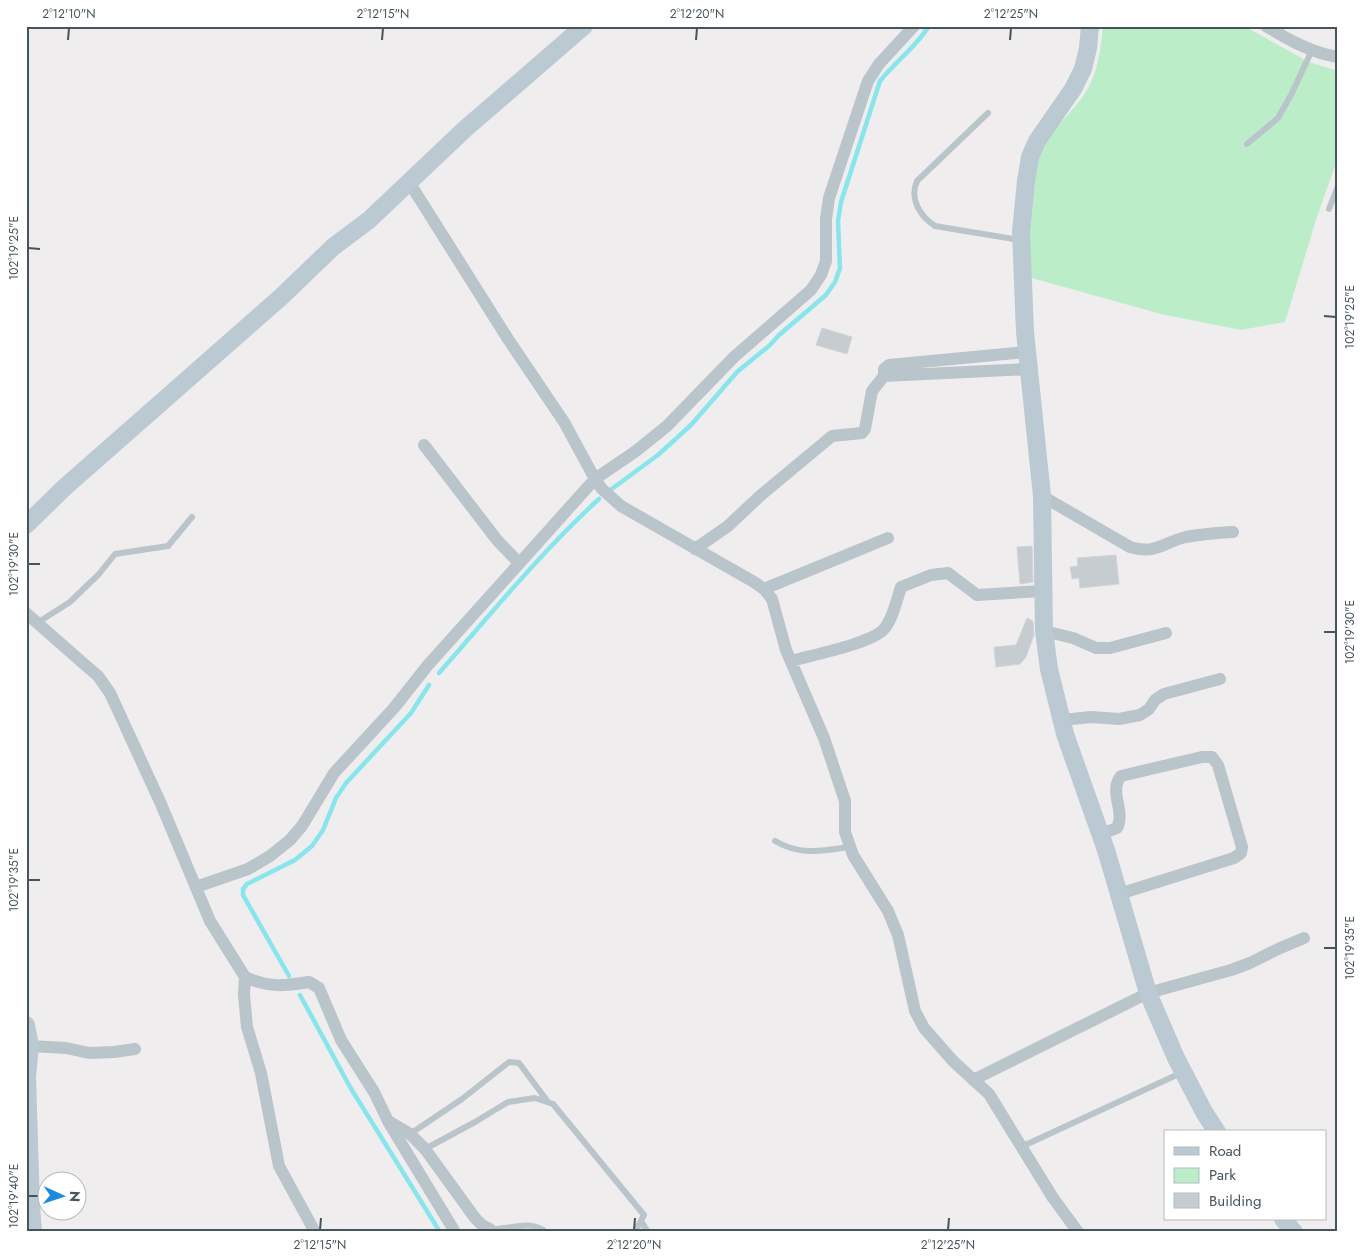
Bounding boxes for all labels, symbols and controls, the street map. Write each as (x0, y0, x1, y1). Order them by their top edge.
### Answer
text: 2°12'10"N (42, 5, 96, 23)
text: 2°12'15"N (357, 5, 409, 23)
text: 2°12'20"N (670, 5, 724, 23)
text: 2°12'25"N (984, 5, 1038, 23)
text: 102°19'25"E (5, 216, 23, 280)
text: 102°19'25"E (1341, 285, 1359, 349)
text: 102°19'30"E (5, 532, 23, 596)
text: 102°19'30"E (1341, 600, 1359, 664)
text: 102°19'35"E (5, 848, 23, 912)
text: 102°19'35"E (1341, 916, 1359, 980)
legend (1164, 1130, 1326, 1220)
text: Road (1209, 1140, 1241, 1162)
text: 102°19'40"E (5, 1164, 23, 1228)
text: Park (1209, 1164, 1236, 1186)
north arrow (38, 1170, 88, 1220)
text: Building (1209, 1190, 1261, 1212)
text: N (65, 1191, 85, 1203)
text: 2°12'15"N (294, 1236, 346, 1254)
text: 2°12'20"N (607, 1236, 661, 1254)
text: 2°12'25"N (921, 1236, 975, 1254)

